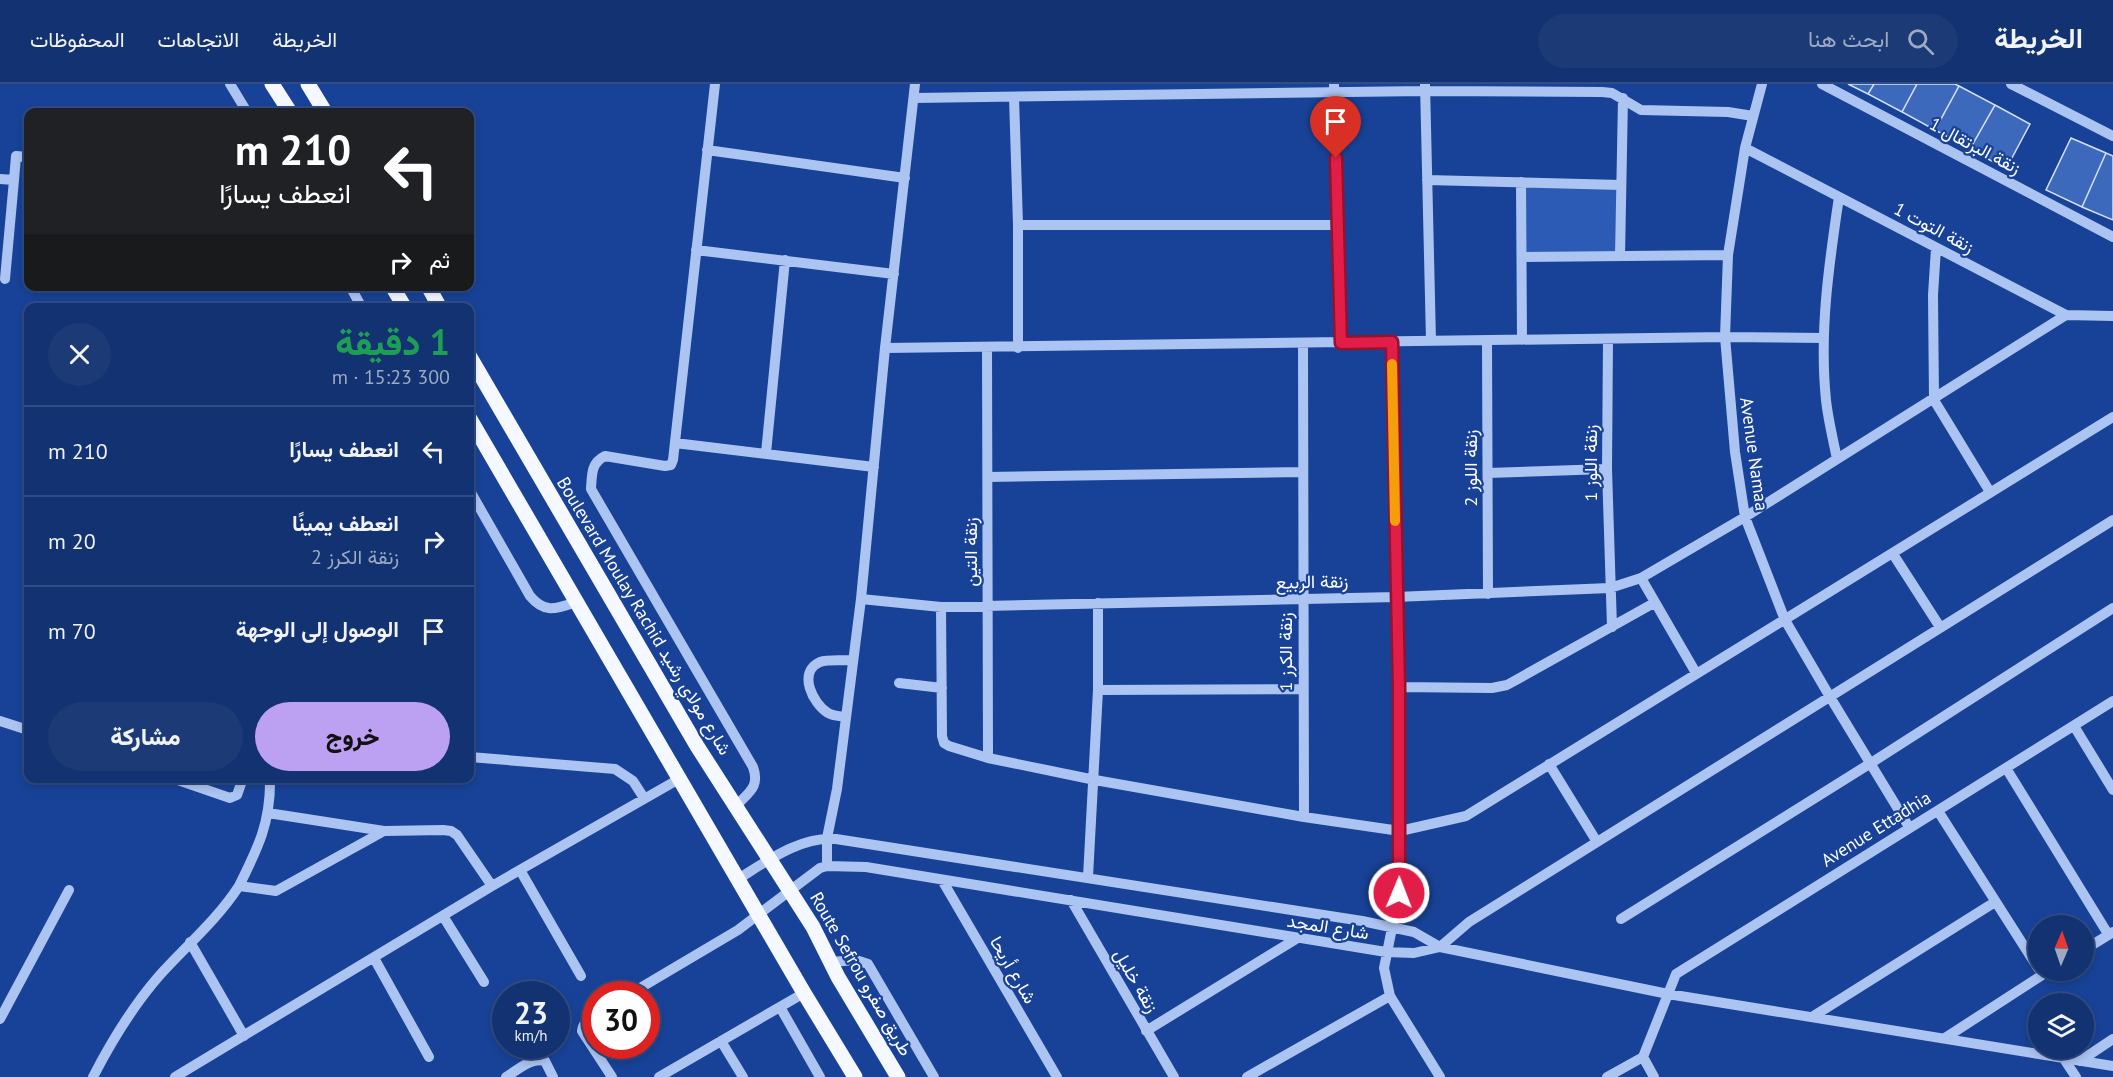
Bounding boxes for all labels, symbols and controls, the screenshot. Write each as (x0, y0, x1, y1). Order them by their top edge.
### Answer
search box (1538, 14, 1958, 68)
text: الخريطة (1994, 19, 2083, 56)
text: ابحث هنا (1808, 25, 1889, 53)
icon: search (1904, 25, 1937, 58)
text: المحفوظات (30, 26, 125, 53)
text: الاتجاهات (158, 26, 239, 53)
text: الخريطة (272, 26, 337, 53)
pin (1310, 96, 1361, 158)
icon: arrive (1319, 105, 1352, 138)
street label: زنقة البرتقال 1 (1926, 112, 2025, 179)
text: 210 m (235, 122, 351, 177)
icon: left (372, 132, 450, 210)
text: انعطف يسارًا (219, 176, 351, 210)
street label: زنقة التوت 1 (1890, 197, 1978, 258)
icon: right (384, 246, 417, 279)
text: ثم (429, 246, 450, 274)
text: 1 دقيقة (335, 318, 450, 365)
button: close (48, 323, 111, 386)
text: 300 m · 15:23 (332, 364, 450, 390)
street label: Avenue Namaa (1735, 396, 1774, 512)
street label: زنقة اللوز 1 (1579, 424, 1602, 502)
street label: زنقة اللوز 2 (1459, 429, 1482, 507)
text: انعطف يسارًا (289, 435, 399, 463)
icon: left (417, 435, 450, 468)
text: 210 m (48, 437, 108, 465)
street label: Boulevard Moulay Rachid شارع مولاي رشيد (549, 472, 737, 761)
text: انعطف يمينًا (292, 509, 399, 537)
street label: زنقة التين (959, 517, 982, 587)
icon: right (417, 525, 450, 558)
text: 20 m (48, 527, 96, 555)
text: زنقة الكرز 2 (311, 544, 399, 570)
street label: زنقة الربيع (1275, 569, 1349, 595)
street label: زنقة الكرز 1 (1274, 612, 1297, 692)
text: الوصول إلى الوجهة (236, 615, 399, 643)
icon: arrive (417, 615, 450, 648)
text: 70 m (48, 617, 96, 645)
button: مشاركة (48, 702, 243, 771)
button: خروج (255, 702, 450, 771)
street label: Avenue Ettadhia (1817, 786, 1935, 871)
position arrow (1367, 861, 1431, 925)
street label: Route Sefrou طريق صفرو (805, 888, 918, 1060)
street label: شارع المجد (1285, 909, 1371, 945)
north arrow (2028, 915, 2094, 981)
map controls (2028, 915, 2094, 1059)
street label: شارع أريحا (984, 932, 1042, 1008)
street label: زنقة خليل (1109, 945, 1164, 1017)
speed limit sign: 30 (582, 981, 660, 1059)
text: 23 (514, 993, 548, 1032)
button: layers (2028, 993, 2094, 1059)
text: km/h (515, 1026, 547, 1045)

